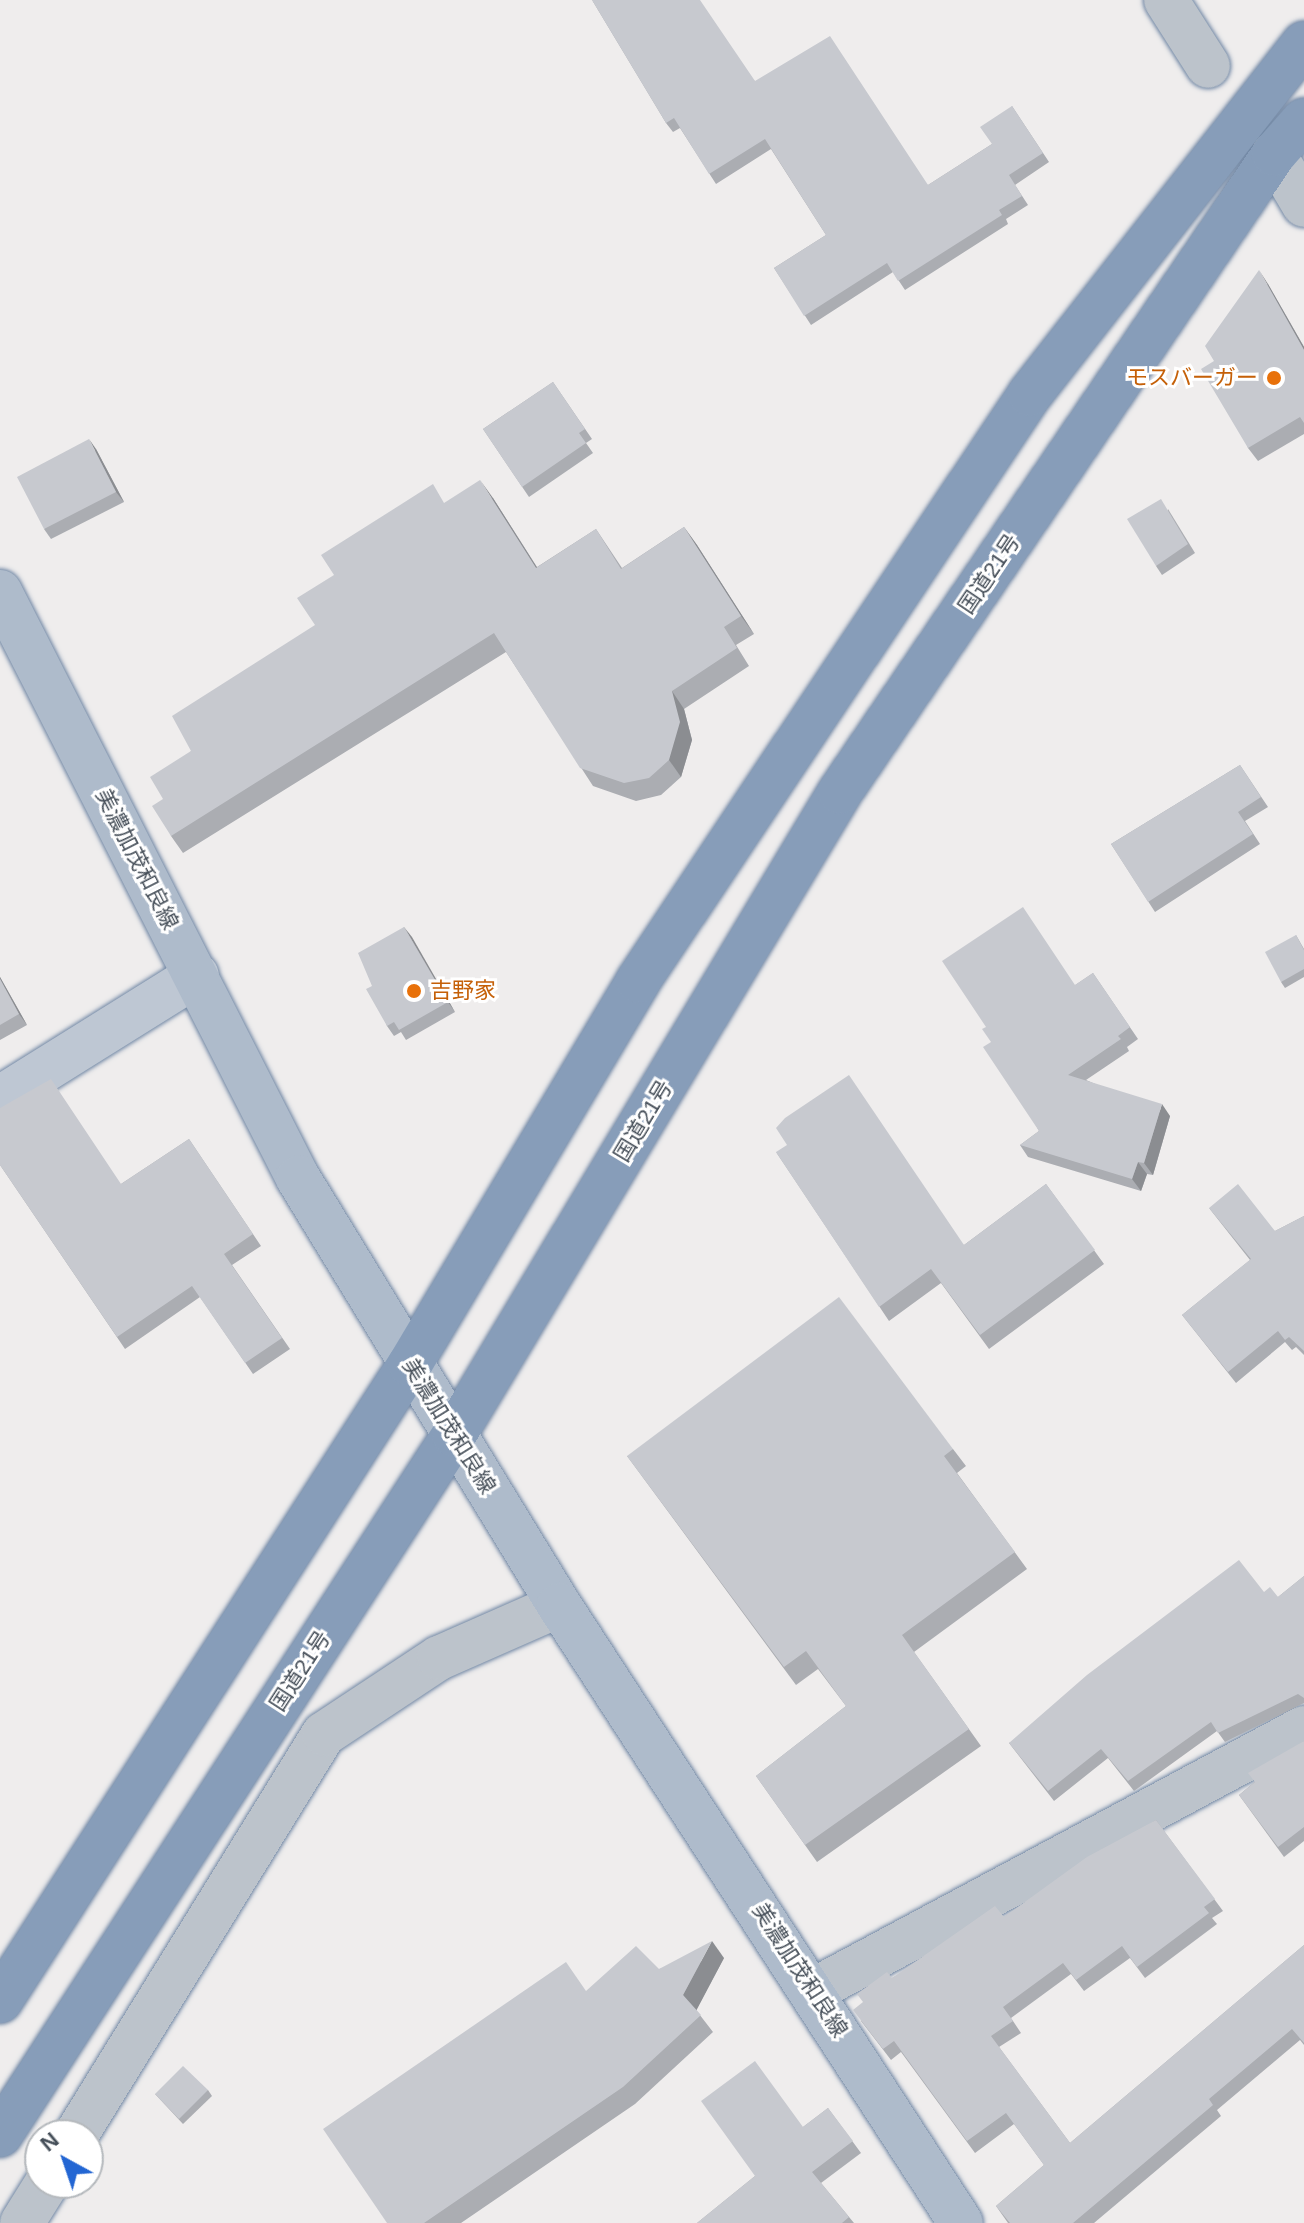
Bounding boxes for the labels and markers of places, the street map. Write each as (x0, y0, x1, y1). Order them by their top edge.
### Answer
place label: モスバーガー (1126, 365, 1258, 391)
marker: モスバーガー (1265, 369, 1283, 387)
place label: 吉野家 (430, 978, 496, 1004)
marker: 吉野家 (405, 982, 423, 1000)

